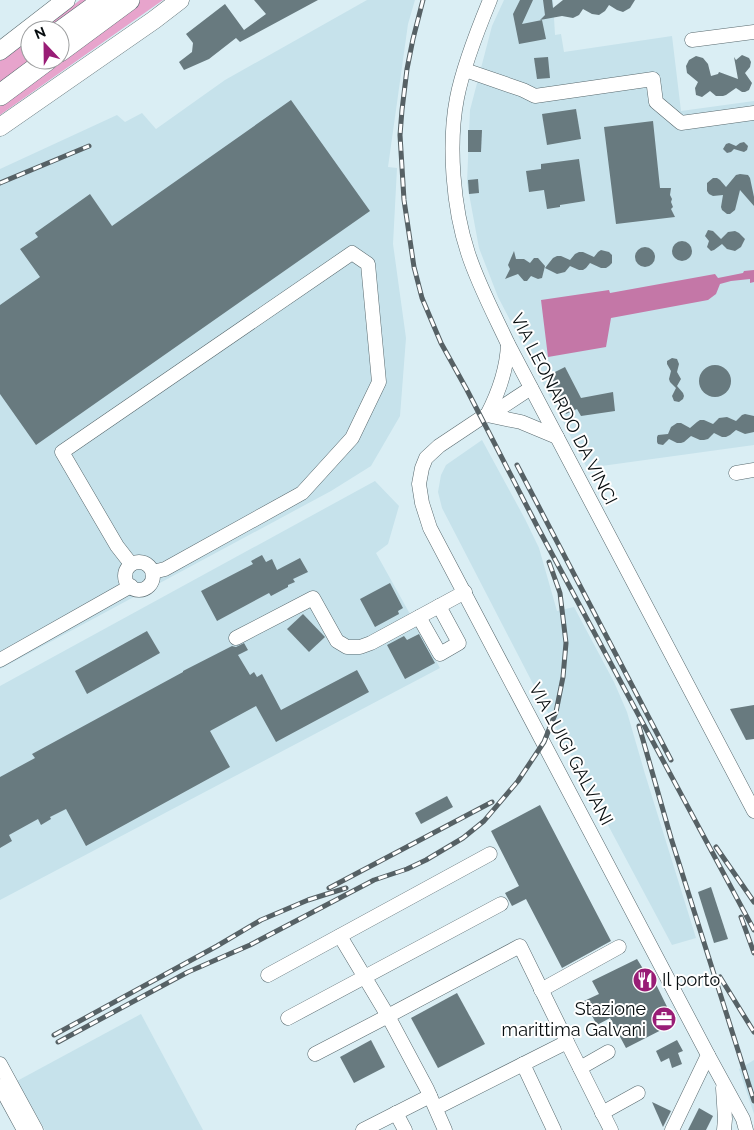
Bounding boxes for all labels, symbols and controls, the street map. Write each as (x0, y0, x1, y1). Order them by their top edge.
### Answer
north arrow (20, 20, 70, 70)
text: N (32, 24, 48, 42)
street label: VIA LEONARDO DA VINCI (507, 310, 622, 508)
street label: VIA LUIGI GALVANI (525, 679, 618, 829)
restaurant icon: Il porto (632, 967, 658, 993)
place label: Il porto (662, 969, 720, 990)
place label: Stazione marittima Galvani (502, 998, 646, 1040)
office icon: Stazione marittima Galvani (651, 1006, 677, 1032)

